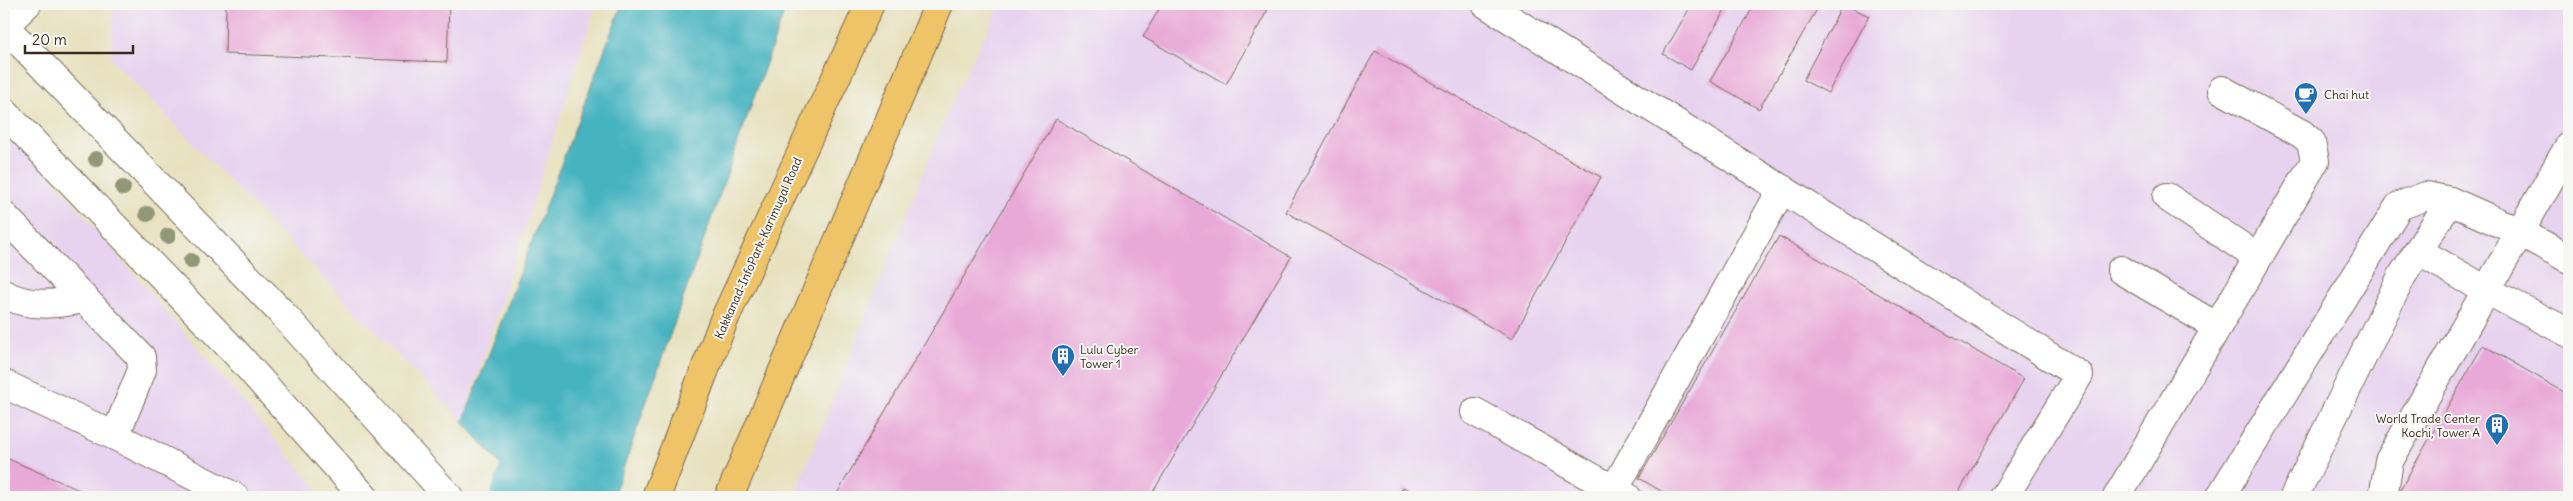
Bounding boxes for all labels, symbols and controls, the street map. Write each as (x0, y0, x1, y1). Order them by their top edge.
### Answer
scale bar (25, 22, 132, 54)
text: 20 m (32, 30, 67, 49)
cafe icon: Chai hut (2293, 81, 2319, 115)
place label: Chai hut (2324, 87, 2369, 102)
street label: Kakkanad-InfoPark-Karimugal Road (711, 155, 805, 341)
place label: Lulu Cyber Tower 1 (1080, 342, 1139, 371)
building icon: Lulu Cyber Tower 1 (1050, 343, 1076, 377)
place label: World Trade Center Kochi, Tower A (2376, 411, 2480, 440)
building icon: World Trade Center Kochi, Tower A (2484, 412, 2510, 446)

